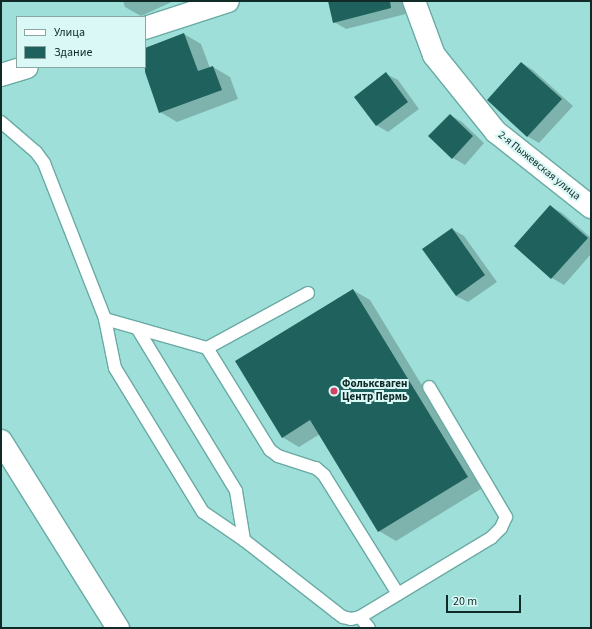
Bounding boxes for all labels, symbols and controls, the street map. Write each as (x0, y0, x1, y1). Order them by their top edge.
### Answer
legend (16, 16, 146, 68)
text: Улица (54, 24, 85, 41)
text: Здание (54, 44, 93, 61)
street label: 2-я Пыжевская улица (495, 129, 583, 203)
place label: Фольксваген Центр Пермь (342, 378, 408, 404)
marker: Фольксваген Центр Пермь (329, 386, 339, 396)
scale bar (448, 587, 523, 613)
text: 20 m (453, 593, 477, 610)

